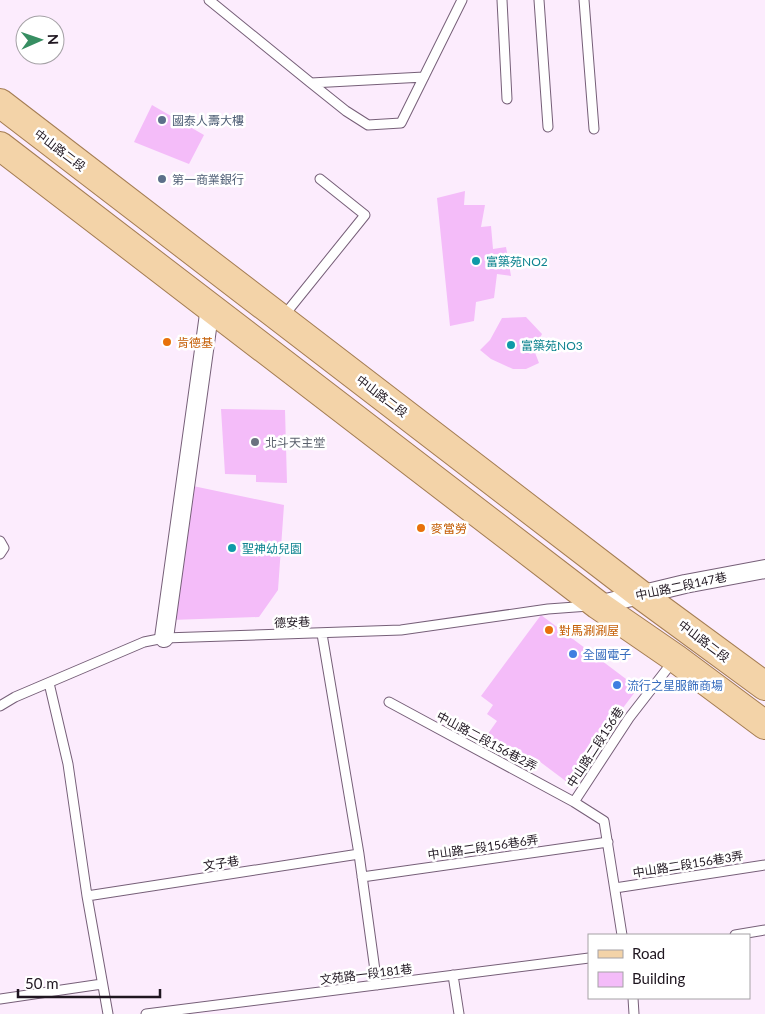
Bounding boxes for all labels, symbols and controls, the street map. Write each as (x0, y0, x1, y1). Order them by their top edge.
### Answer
north arrow (15, 15, 65, 65)
text: N (45, 34, 62, 45)
place label: 國泰人壽大樓 (172, 113, 244, 128)
marker: 國泰人壽大樓 (156, 114, 168, 126)
street label: 中山路二段 (32, 126, 88, 174)
place label: 第一商業銀行 (172, 172, 244, 187)
marker: 第一商業銀行 (156, 173, 168, 185)
place label: 富築苑NO2 (486, 254, 548, 269)
marker: 富築苑NO2 (470, 255, 482, 267)
place label: 肯德基 (177, 335, 213, 350)
marker: 肯德基 (161, 336, 173, 348)
place label: 富築苑NO3 (521, 338, 583, 353)
marker: 富築苑NO3 (505, 339, 517, 351)
street label: 中山路二段 (354, 372, 410, 420)
place label: 北斗天主堂 (265, 435, 325, 450)
marker: 北斗天主堂 (249, 436, 261, 448)
place label: 麥當勞 (431, 521, 467, 536)
marker: 麥當勞 (415, 522, 427, 534)
place label: 聖神幼兒園 (242, 541, 302, 556)
marker: 聖神幼兒園 (226, 542, 238, 554)
street label: 中山路二段147巷 (634, 569, 728, 603)
street label: 德安巷 (274, 614, 310, 630)
street label: 中山路二段 (676, 617, 732, 665)
place label: 對馬涮涮屋 (559, 623, 619, 638)
marker: 對馬涮涮屋 (543, 624, 555, 636)
place label: 全國電子 (583, 647, 631, 662)
marker: 全國電子 (567, 648, 579, 660)
place label: 流行之星服飾商場 (627, 678, 723, 693)
marker: 流行之星服飾商場 (611, 679, 623, 691)
street label: 中山路二段156巷 (563, 704, 627, 790)
street label: 中山路二段156巷2弄 (434, 708, 540, 774)
street label: 中山路二段156巷6弄 (427, 832, 539, 862)
street label: 中山路二段156巷3弄 (632, 848, 744, 880)
street label: 文子巷 (202, 853, 240, 873)
legend (588, 934, 750, 999)
text: Road (632, 944, 665, 962)
street label: 文苑路一段181巷 (319, 961, 413, 987)
scale bar (18, 966, 160, 998)
text: Building (632, 969, 685, 987)
text: 50 m (25, 974, 59, 992)

